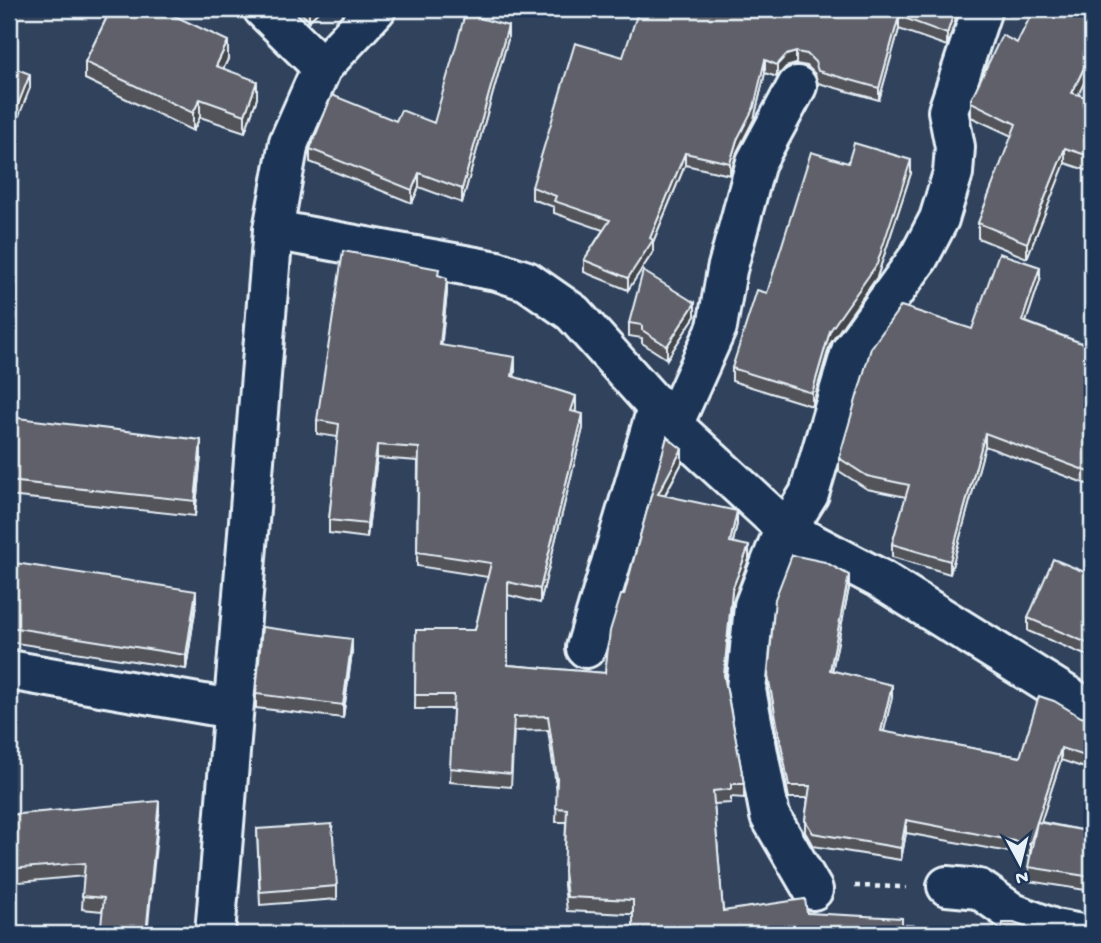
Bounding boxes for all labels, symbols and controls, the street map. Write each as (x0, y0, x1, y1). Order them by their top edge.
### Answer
north arrow (986, 828, 1056, 898)
text: N (1014, 864, 1029, 889)

